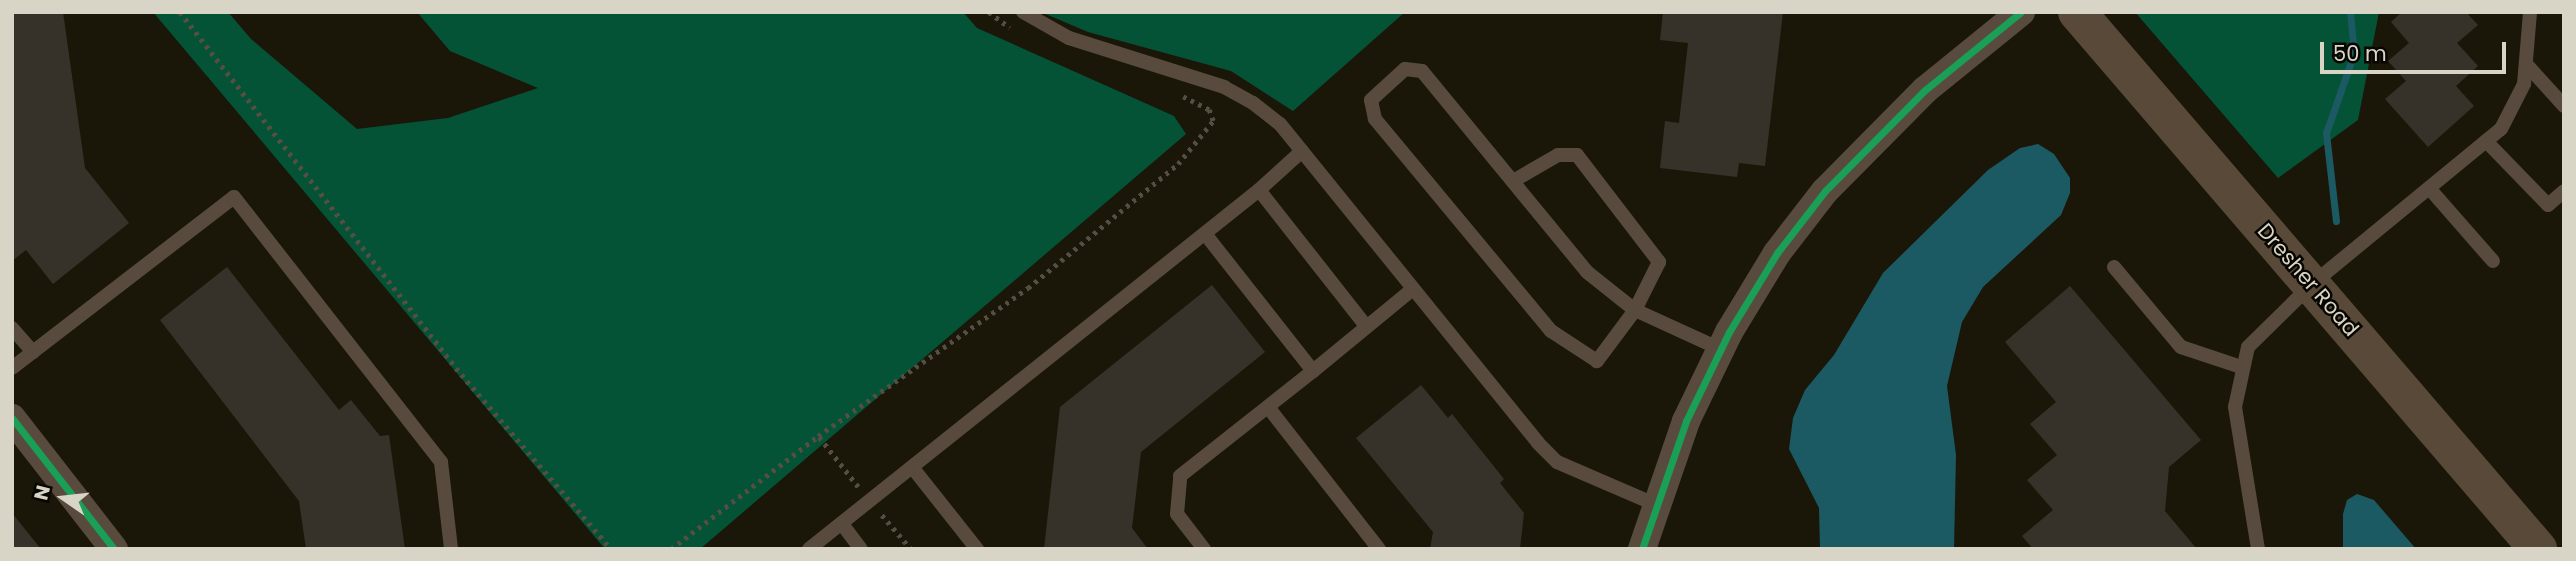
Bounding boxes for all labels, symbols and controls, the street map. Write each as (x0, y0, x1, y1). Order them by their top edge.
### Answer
scale bar (2324, 28, 2510, 72)
text: 50 m (2333, 39, 2387, 68)
street label: Dresher Road (2252, 218, 2364, 342)
north arrow (28, 463, 98, 533)
text: N (27, 483, 57, 503)

